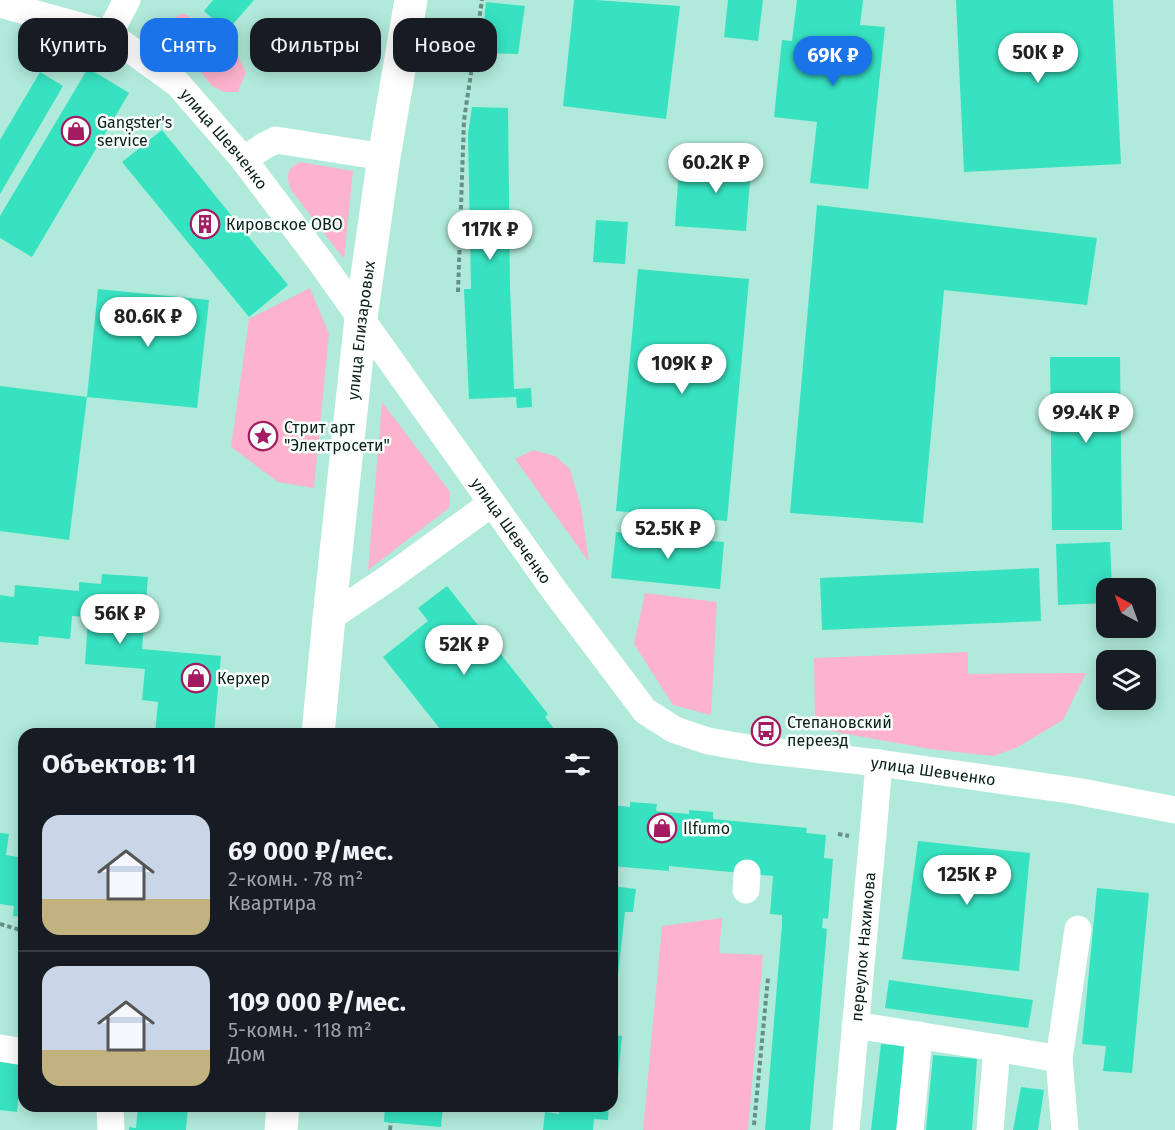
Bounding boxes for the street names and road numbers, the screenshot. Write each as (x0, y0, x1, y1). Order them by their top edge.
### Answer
street label: улица Шевченко (176, 85, 272, 193)
street label: улица Елизаровых (343, 259, 379, 401)
street label: улица Шевченко (467, 474, 555, 588)
street label: улица Шевченко (870, 753, 997, 789)
street label: переулок Нахимова (847, 871, 879, 1022)

